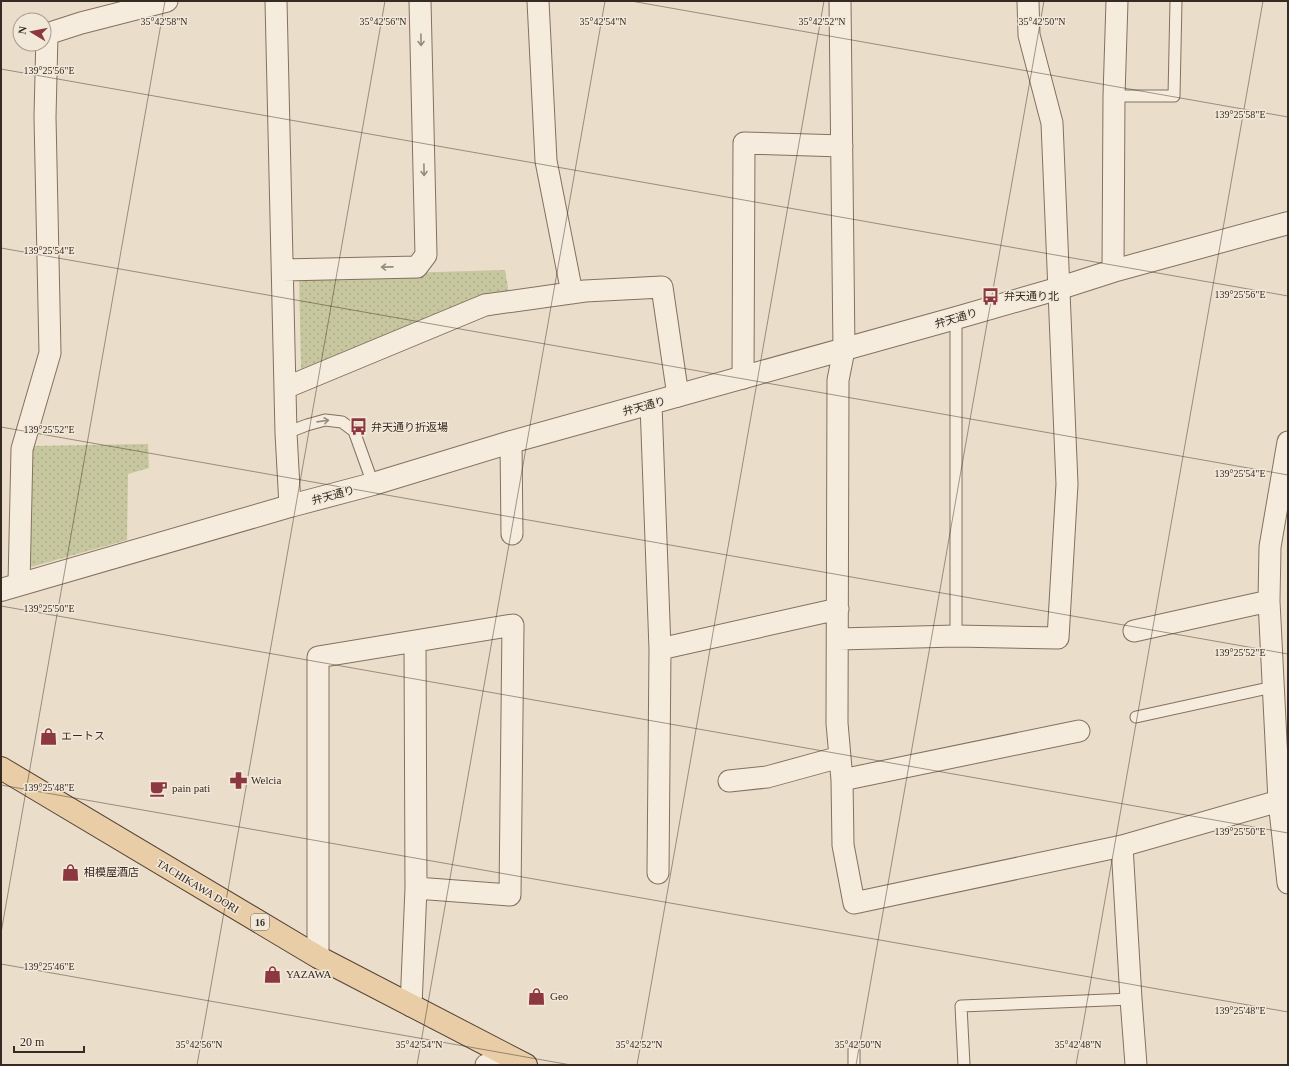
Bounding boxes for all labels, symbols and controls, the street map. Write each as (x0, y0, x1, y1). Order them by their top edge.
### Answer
north arrow (12, 12, 52, 52)
text: 35°42'58"N (140, 16, 188, 27)
text: 35°42'56"N (359, 16, 407, 27)
text: 35°42'54"N (579, 16, 627, 27)
text: 35°42'52"N (798, 16, 846, 27)
text: 35°42'50"N (1018, 16, 1066, 27)
text: N (16, 25, 29, 35)
one-way arrow (417, 33, 425, 46)
text: 139°25'56"E (24, 65, 75, 76)
text: 139°25'58"E (1215, 109, 1266, 120)
one-way arrow (420, 163, 428, 176)
text: 139°25'54"E (24, 245, 75, 256)
one-way arrow (381, 264, 394, 271)
bus stop icon: 弁天通り北 (981, 286, 1001, 306)
text: 139°25'56"E (1215, 289, 1266, 300)
place label: 弁天通り北 (1004, 290, 1059, 302)
street label: 弁天通り (933, 306, 979, 330)
street label: 弁天通り (621, 395, 667, 417)
bus stop icon: 弁天通り折返場 (348, 417, 368, 437)
one-way arrow (316, 418, 329, 425)
place label: 弁天通り折返場 (371, 421, 448, 433)
text: 139°25'52"E (24, 424, 75, 435)
text: 139°25'54"E (1215, 468, 1266, 479)
street label: 弁天通り (310, 484, 356, 506)
text: 139°25'50"E (24, 603, 75, 614)
text: 139°25'52"E (1215, 647, 1266, 658)
shop icon: エートス (38, 726, 58, 746)
place label: エートス (61, 730, 105, 742)
pharmacy icon: Welcia (228, 770, 248, 790)
place label: Welcia (251, 774, 281, 786)
cafe icon: pain pati (149, 778, 169, 798)
text: 139°25'48"E (24, 782, 75, 793)
place label: pain pati (172, 782, 210, 794)
text: 139°25'50"E (1215, 826, 1266, 837)
street label: TACHIKAWA DORI (155, 857, 242, 915)
shop icon: 相模屋酒店 (61, 862, 81, 882)
place label: 相模屋酒店 (84, 866, 139, 878)
road number: 16 (251, 914, 269, 930)
text: 139°25'46"E (24, 961, 75, 972)
shop icon: YAZAWA (263, 964, 283, 984)
place label: YAZAWA (286, 968, 332, 980)
shop icon: Geo (527, 986, 547, 1006)
place label: Geo (550, 990, 569, 1002)
text: 139°25'48"E (1215, 1005, 1266, 1016)
scale bar (14, 1028, 84, 1054)
text: 20 m (20, 1035, 45, 1049)
text: 35°42'56"N (175, 1039, 223, 1050)
text: 35°42'54"N (395, 1039, 443, 1050)
text: 35°42'52"N (615, 1039, 663, 1050)
text: 35°42'50"N (834, 1039, 882, 1050)
text: 35°42'48"N (1054, 1039, 1102, 1050)

